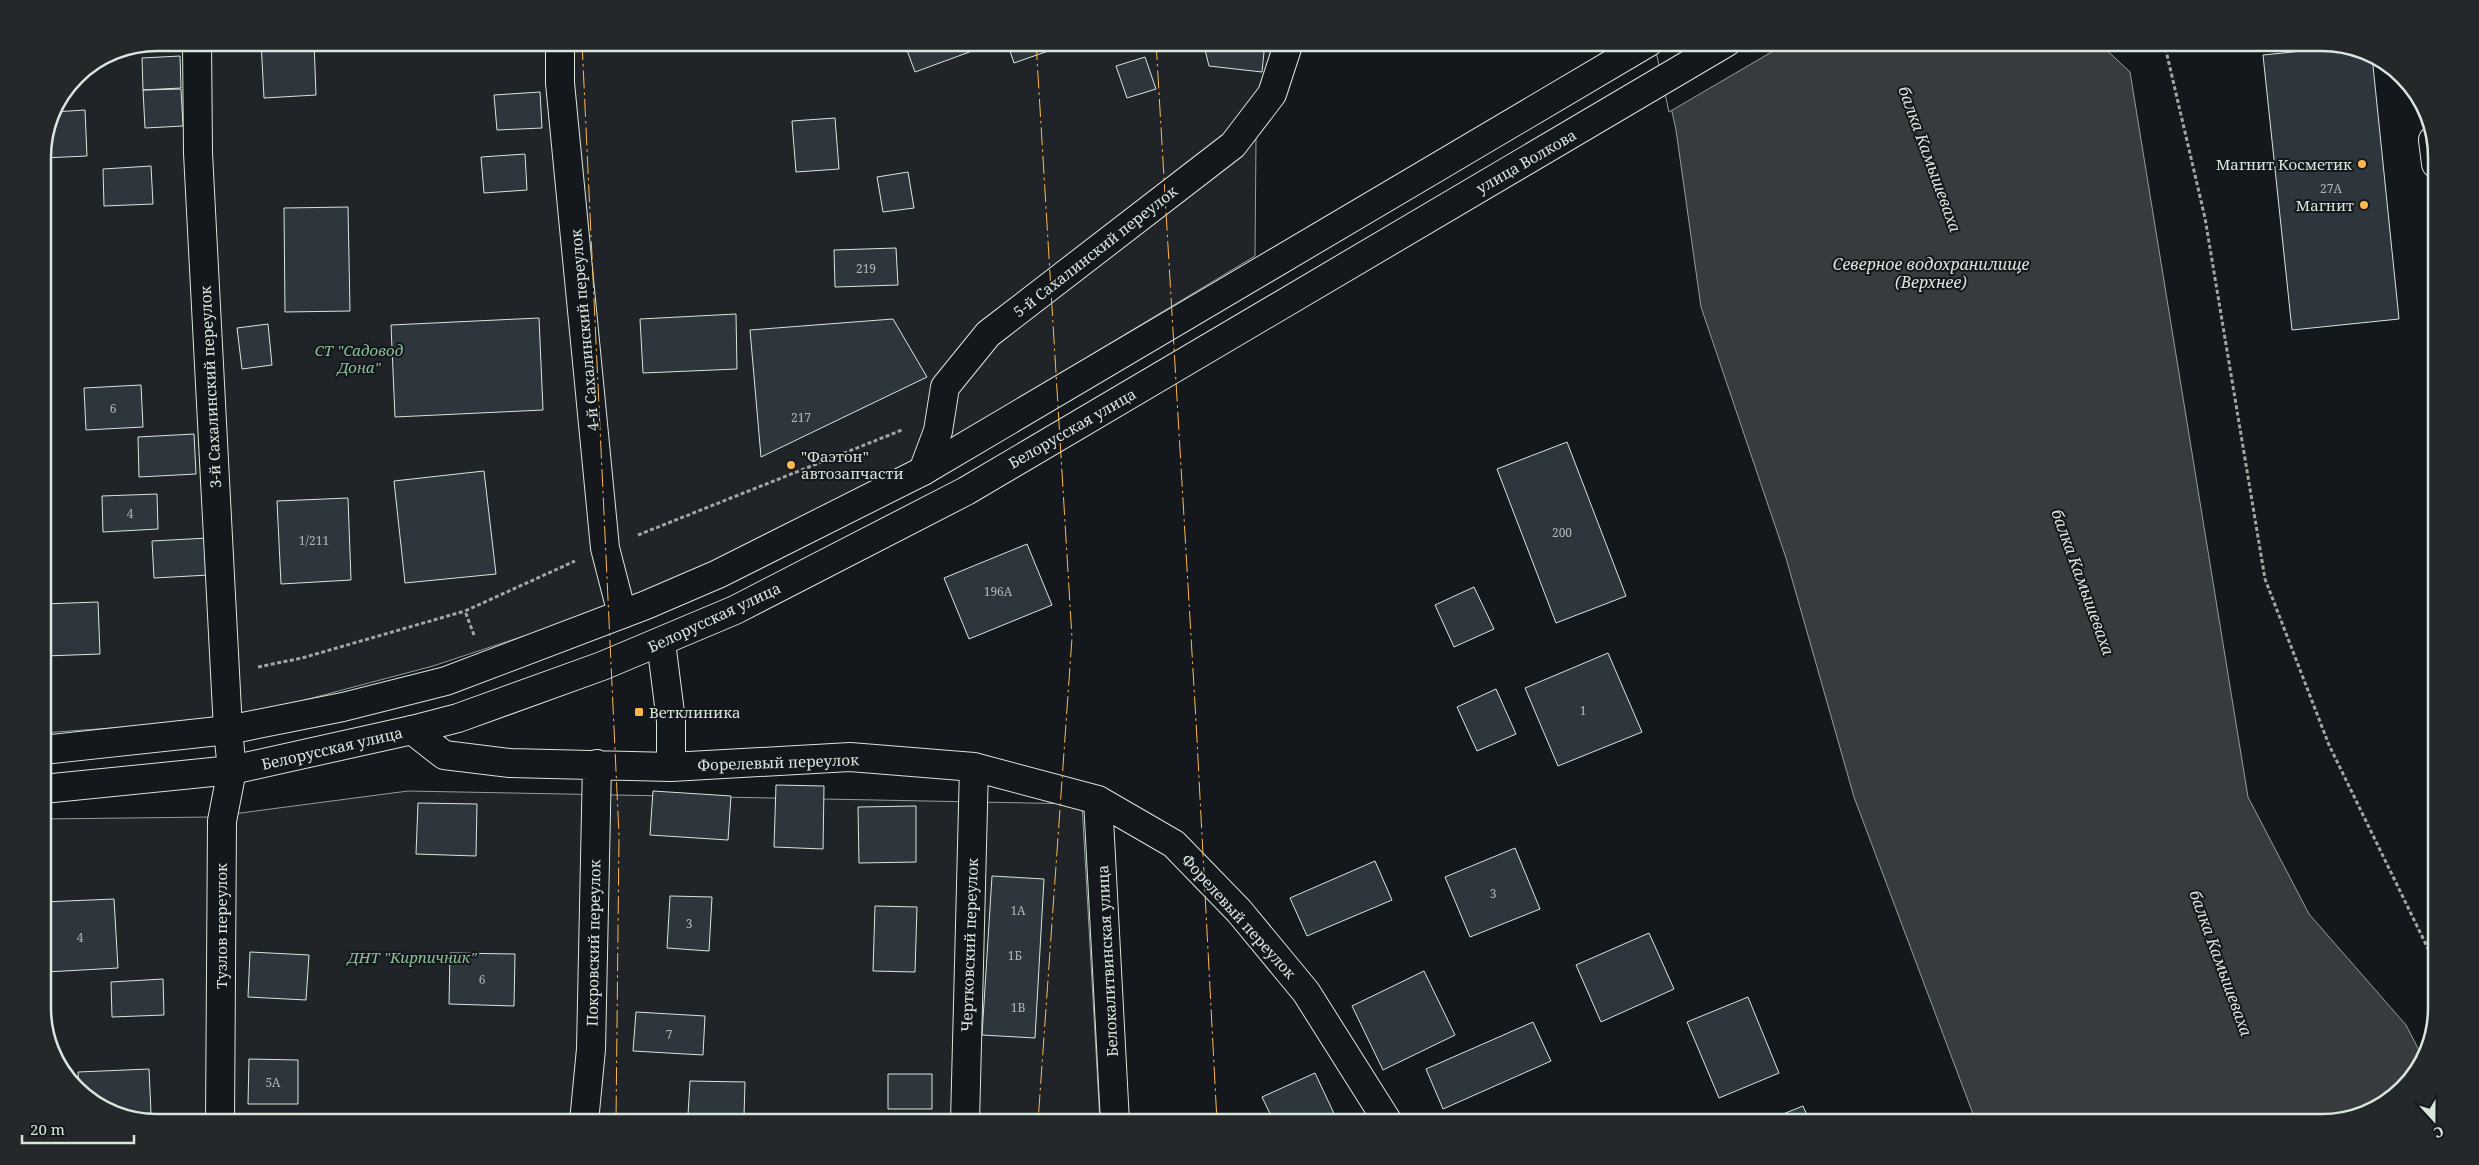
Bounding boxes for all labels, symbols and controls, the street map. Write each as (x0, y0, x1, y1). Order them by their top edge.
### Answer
water label: балка Камышеваха (1893, 83, 1967, 235)
street label: улица Волкова (1472, 124, 1580, 198)
place label: Магнит Косметик (2216, 154, 2352, 174)
marker: Магнит Косметик (2356, 158, 2368, 170)
house number: 27А (2320, 180, 2342, 197)
street label: 5-й Сахалинский переулок (1009, 181, 1181, 321)
place label: Магнит (2296, 195, 2354, 215)
marker: Магнит (2358, 199, 2370, 211)
street label: 4-й Сахалинский переулок (565, 228, 603, 432)
water label: Северное водохранилище (Верхнее) (1833, 253, 2029, 293)
house number: 219 (856, 260, 876, 277)
street label: 3-й Сахалинский переулок (195, 285, 225, 489)
park label: СТ "Садовод Дона" (315, 340, 404, 377)
street label: Белорусская улица (1004, 383, 1140, 473)
house number: 6 (110, 400, 117, 417)
house number: 217 (791, 409, 811, 426)
place label: "Фаэтон" автозапчасти (801, 446, 904, 483)
marker: "Фаэтон" автозапчасти (785, 459, 797, 471)
house number: 4 (127, 505, 134, 522)
water label: балка Камышеваха (2046, 506, 2120, 658)
house number: 200 (1552, 524, 1572, 541)
house number: 1/211 (299, 532, 329, 549)
street label: Белорусская улица (644, 577, 784, 657)
house number: 196А (984, 583, 1013, 600)
place label: Ветклиника (649, 702, 741, 722)
house number: 1 (1580, 702, 1586, 719)
marker: Ветклиника (633, 706, 645, 718)
street label: Белорусская улица (259, 722, 405, 774)
street label: Форелевый переулок (697, 749, 859, 775)
street label: Форелевый переулок (1177, 849, 1301, 983)
street label: Чертковский переулок (956, 858, 982, 1032)
street label: Покровский переулок (582, 859, 604, 1027)
street label: Тузлов переулок (211, 863, 231, 989)
street label: Белокалитвинская улица (1092, 865, 1122, 1057)
house number: 3 (1490, 885, 1497, 902)
water label: балка Камышеваха (2184, 887, 2258, 1039)
house number: 1А (1010, 902, 1026, 919)
house number: 3 (686, 915, 693, 932)
house number: 4 (77, 929, 84, 946)
park label: ДНТ "Кирпичник" (345, 947, 477, 967)
house number: 1Б (1008, 947, 1022, 964)
house number: 6 (479, 971, 486, 988)
house number: 1В (1011, 999, 1025, 1016)
house number: 7 (666, 1026, 673, 1043)
house number: 5А (265, 1074, 281, 1091)
north arrow (2409, 1095, 2459, 1145)
scale bar (22, 1112, 135, 1144)
text: 20 m (30, 1119, 65, 1139)
text: С (2431, 1122, 2447, 1143)

